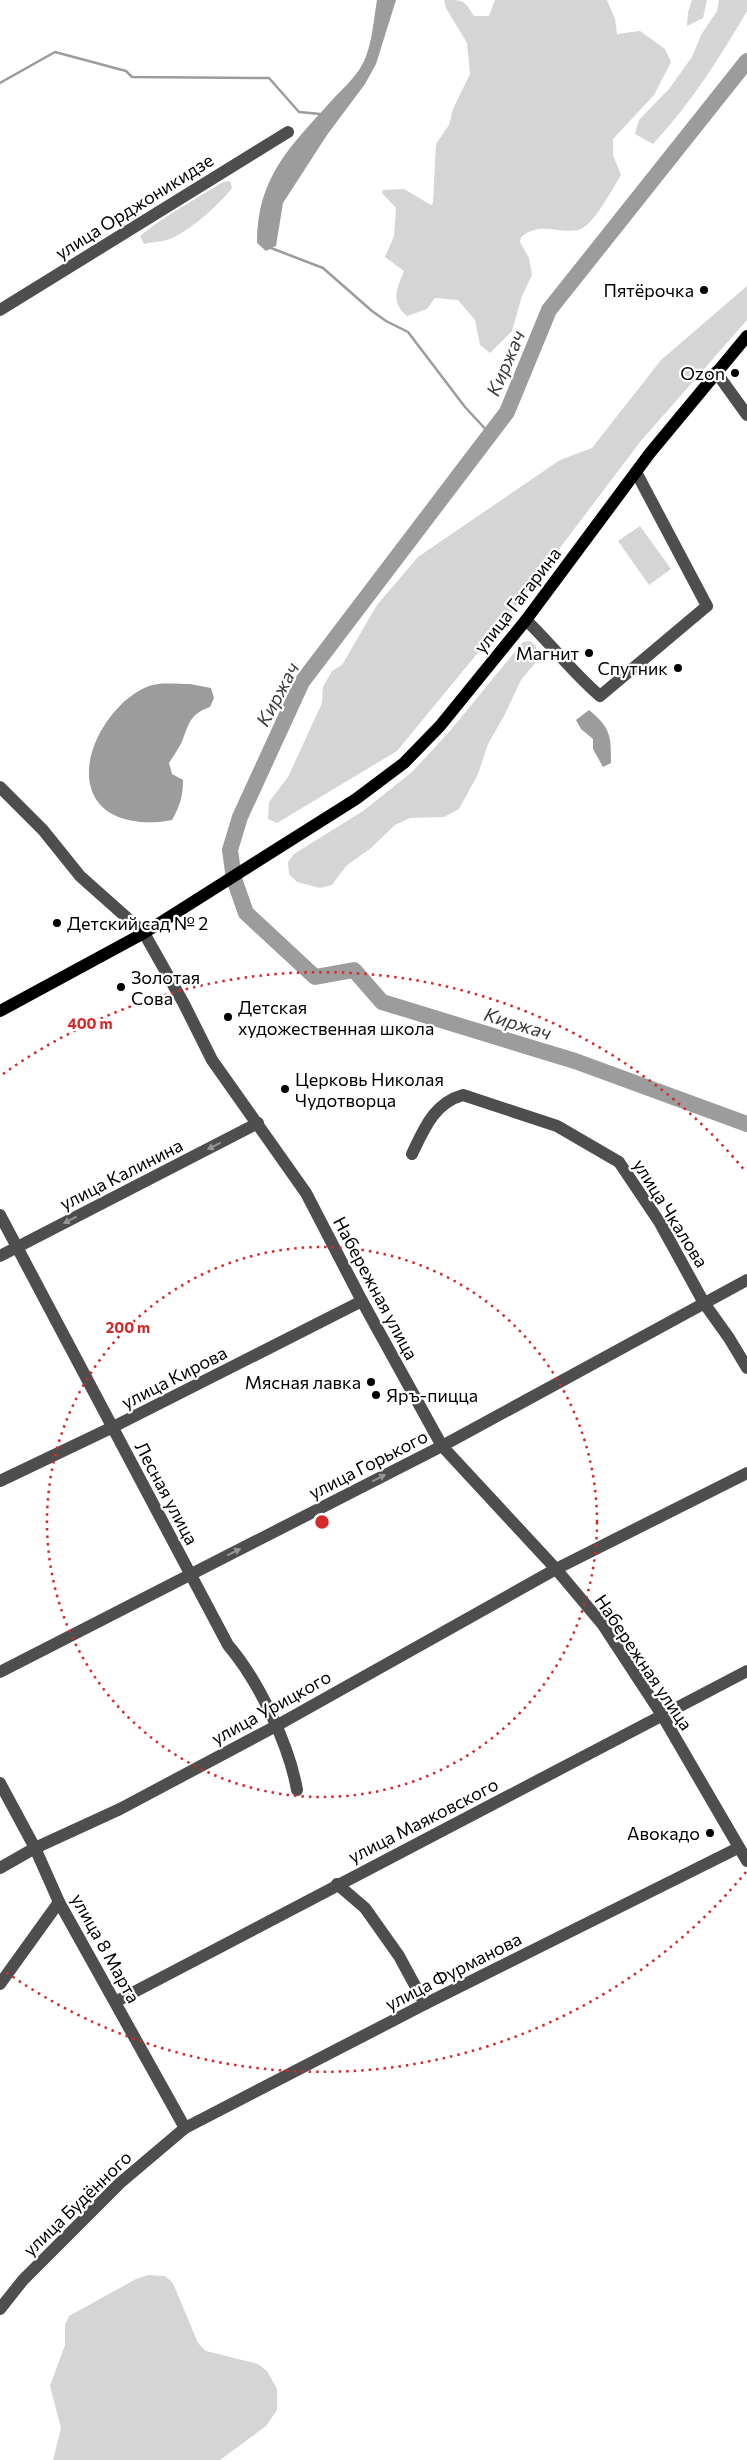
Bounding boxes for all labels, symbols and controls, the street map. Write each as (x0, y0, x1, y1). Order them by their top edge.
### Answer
street label: улица Орджоникидзе (51, 148, 217, 264)
place label: Пятёрочка (603, 279, 694, 301)
marker: Пятёрочка (698, 284, 710, 296)
water label: Киржач (481, 327, 529, 399)
place label: Ozon (680, 362, 725, 384)
marker: Ozon (729, 367, 741, 379)
street label: улица Гагарина (469, 543, 565, 657)
place label: Магнит (516, 642, 580, 664)
marker: Магнит (583, 647, 595, 659)
place label: Спутник (597, 657, 668, 679)
water label: Киржач (251, 658, 303, 730)
marker: Спутник (672, 662, 684, 674)
place label: Детский сад № 2 (67, 912, 208, 934)
marker: Детский сад № 2 (51, 917, 63, 929)
place label: Золотая Сова (131, 966, 200, 1009)
marker: Золотая Сова (115, 981, 127, 993)
place label: Детская художественная школа (238, 996, 434, 1039)
water label: Киржач (481, 1002, 555, 1044)
marker: Детская художественная школа (222, 1011, 234, 1023)
text: 400 m (67, 1014, 113, 1032)
place label: Церковь Николая Чудотворца (295, 1068, 444, 1111)
marker: Церковь Николая Чудотворца (279, 1083, 291, 1095)
street label: улица Калинина (56, 1134, 186, 1214)
one-way arrow (207, 1142, 221, 1150)
street label: улица Чкалова (629, 1155, 713, 1271)
street label: Набережная улица (329, 1213, 423, 1363)
one-way arrow (63, 1216, 77, 1224)
text: 200 m (106, 1318, 150, 1336)
street label: улица Кирова (118, 1341, 230, 1413)
place label: Мясная лавка (245, 1371, 361, 1393)
marker: Мясная лавка (365, 1376, 377, 1388)
place label: Яръ-пицца (386, 1384, 478, 1406)
marker: Яръ-пицца (370, 1389, 382, 1401)
street label: улица Горького (305, 1425, 431, 1503)
street label: Лесная улица (131, 1438, 203, 1548)
one-way arrow (372, 1474, 386, 1482)
centre of rings (313, 1513, 331, 1531)
one-way arrow (227, 1548, 241, 1556)
street label: Набережная улица (590, 1590, 698, 1734)
street label: улица Урицкого (207, 1665, 335, 1749)
street label: улица Маяковского (344, 1773, 502, 1867)
place label: Авокадо (627, 1822, 700, 1844)
marker: Авокадо (704, 1827, 716, 1839)
street label: улица 8 Марта (67, 1889, 145, 2007)
street label: улица Фурманова (381, 1927, 525, 2015)
street label: улица Будённого (18, 2146, 136, 2260)

